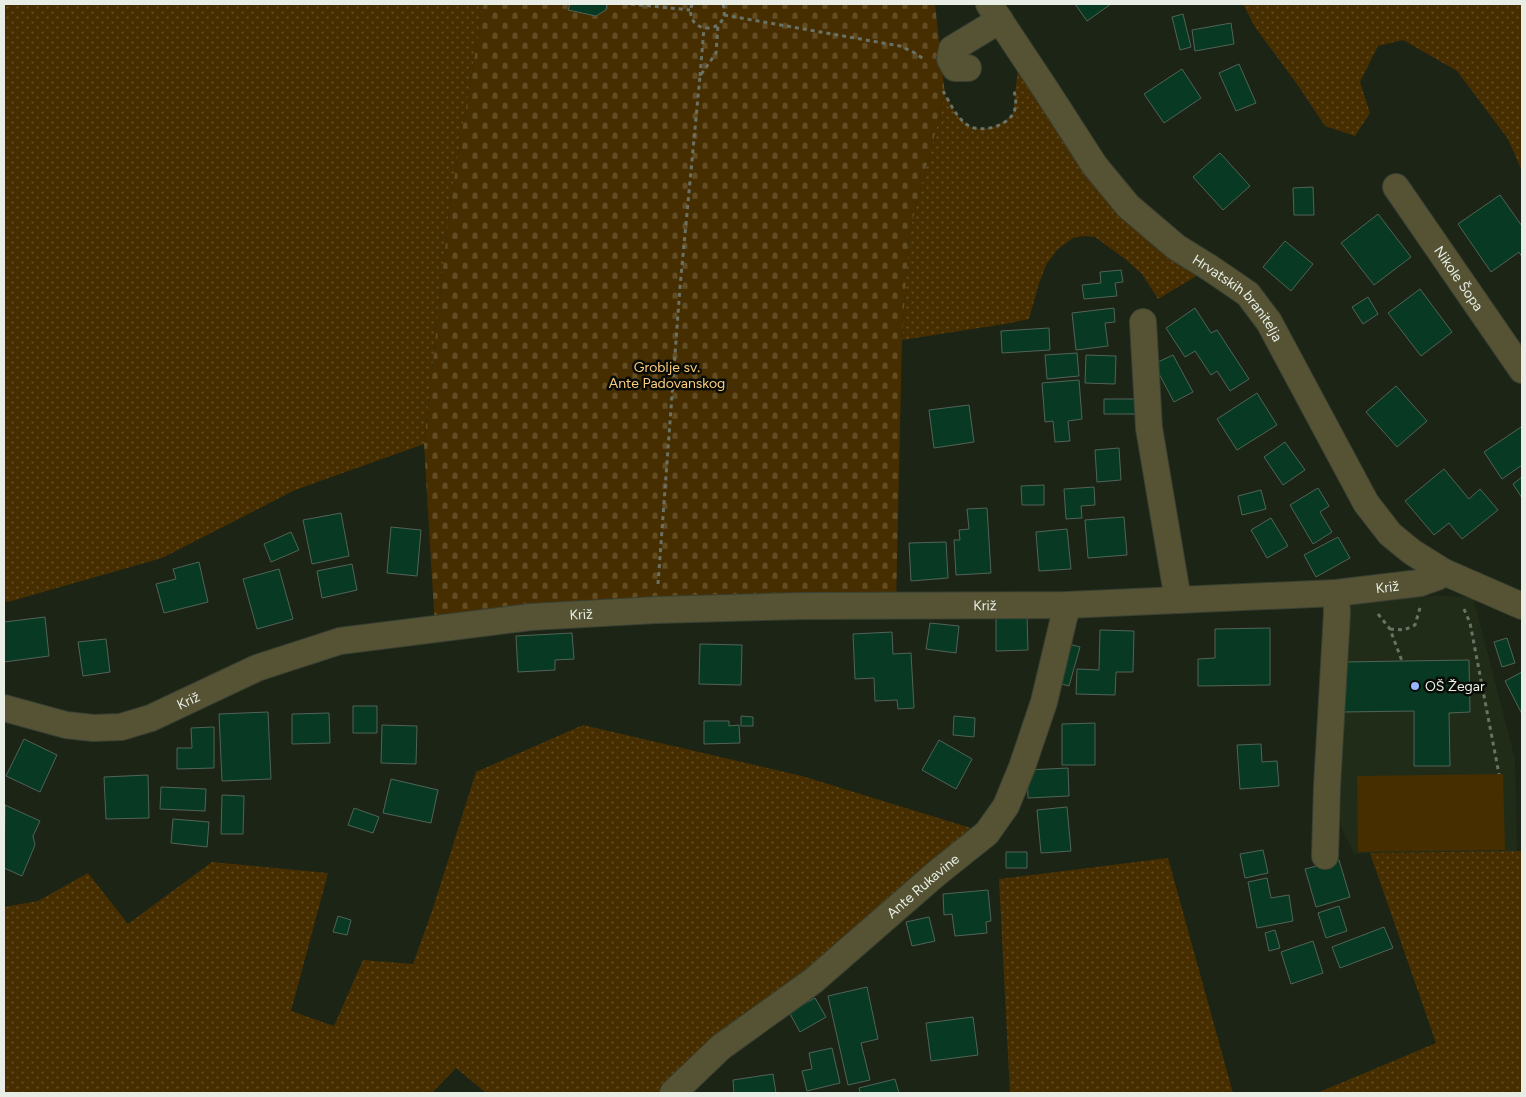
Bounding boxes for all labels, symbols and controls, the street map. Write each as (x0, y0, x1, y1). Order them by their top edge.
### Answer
street label: Nikole Šopa (1431, 243, 1487, 314)
street label: Hrvatskih branitelja (1189, 251, 1286, 344)
park label: Groblje sv. Ante Padovanskog (609, 359, 725, 392)
street label: Križ (1375, 577, 1400, 597)
street label: Križ (973, 597, 997, 614)
street label: Križ (569, 605, 593, 623)
place label: OŠ Žegar (1425, 678, 1485, 695)
marker: OŠ Žegar (1409, 680, 1421, 692)
street label: Križ (174, 688, 203, 713)
street label: Ante Rukavine (883, 850, 963, 922)

